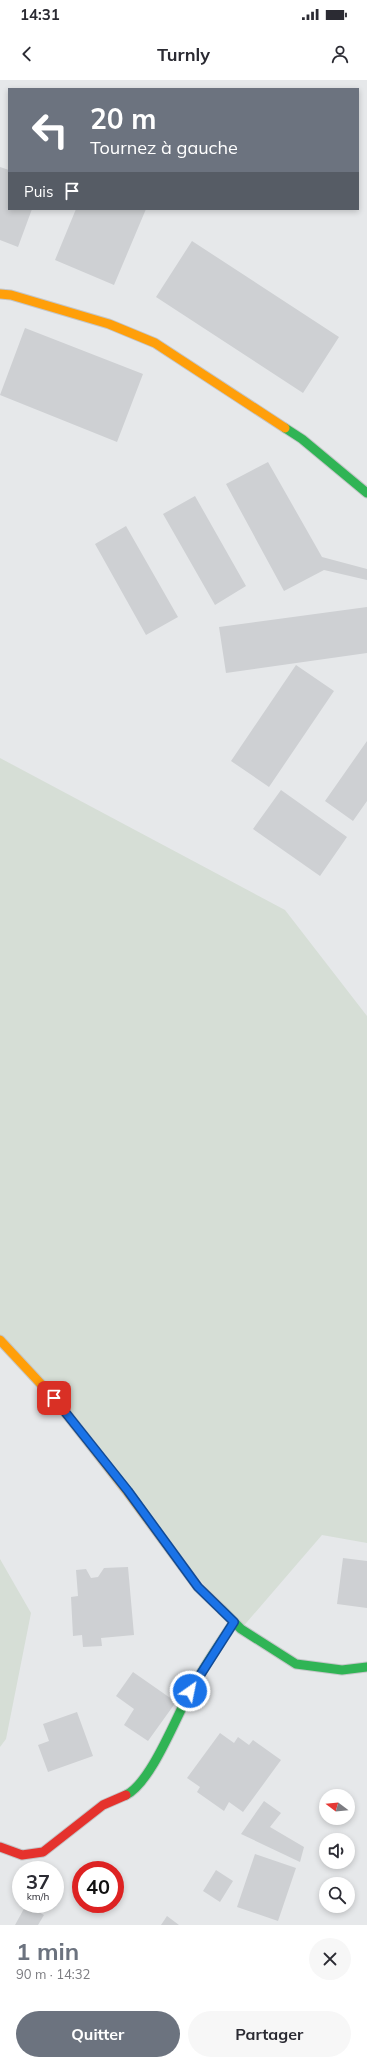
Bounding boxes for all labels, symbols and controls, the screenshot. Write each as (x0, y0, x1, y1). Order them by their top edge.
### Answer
text: 14:31 (20, 5, 60, 24)
icon: back (16, 43, 38, 65)
text: Turnly (157, 43, 210, 66)
icon: person (329, 43, 351, 65)
text: 20 m (90, 101, 156, 136)
icon: left (24, 104, 76, 156)
text: Tournez à gauche (90, 136, 238, 159)
icon: arrive (61, 180, 83, 202)
text: Puis (24, 182, 53, 201)
pin (37, 1381, 71, 1415)
icon: arrive (43, 1387, 65, 1409)
position arrow (169, 1670, 211, 1712)
north arrow (319, 1789, 355, 1825)
map controls (319, 1789, 355, 1913)
button: sound (319, 1833, 355, 1869)
speed limit sign: 40 (72, 1861, 124, 1913)
text: 37 (26, 1869, 50, 1894)
button: search (319, 1877, 355, 1913)
text: km/h (27, 1890, 49, 1903)
text: 1 min (16, 1936, 79, 1966)
button: close (309, 1938, 351, 1980)
text: 90 m · 14:32 (16, 1966, 90, 1982)
button: Quitter (16, 2011, 180, 2057)
button: Partager (188, 2011, 351, 2057)

